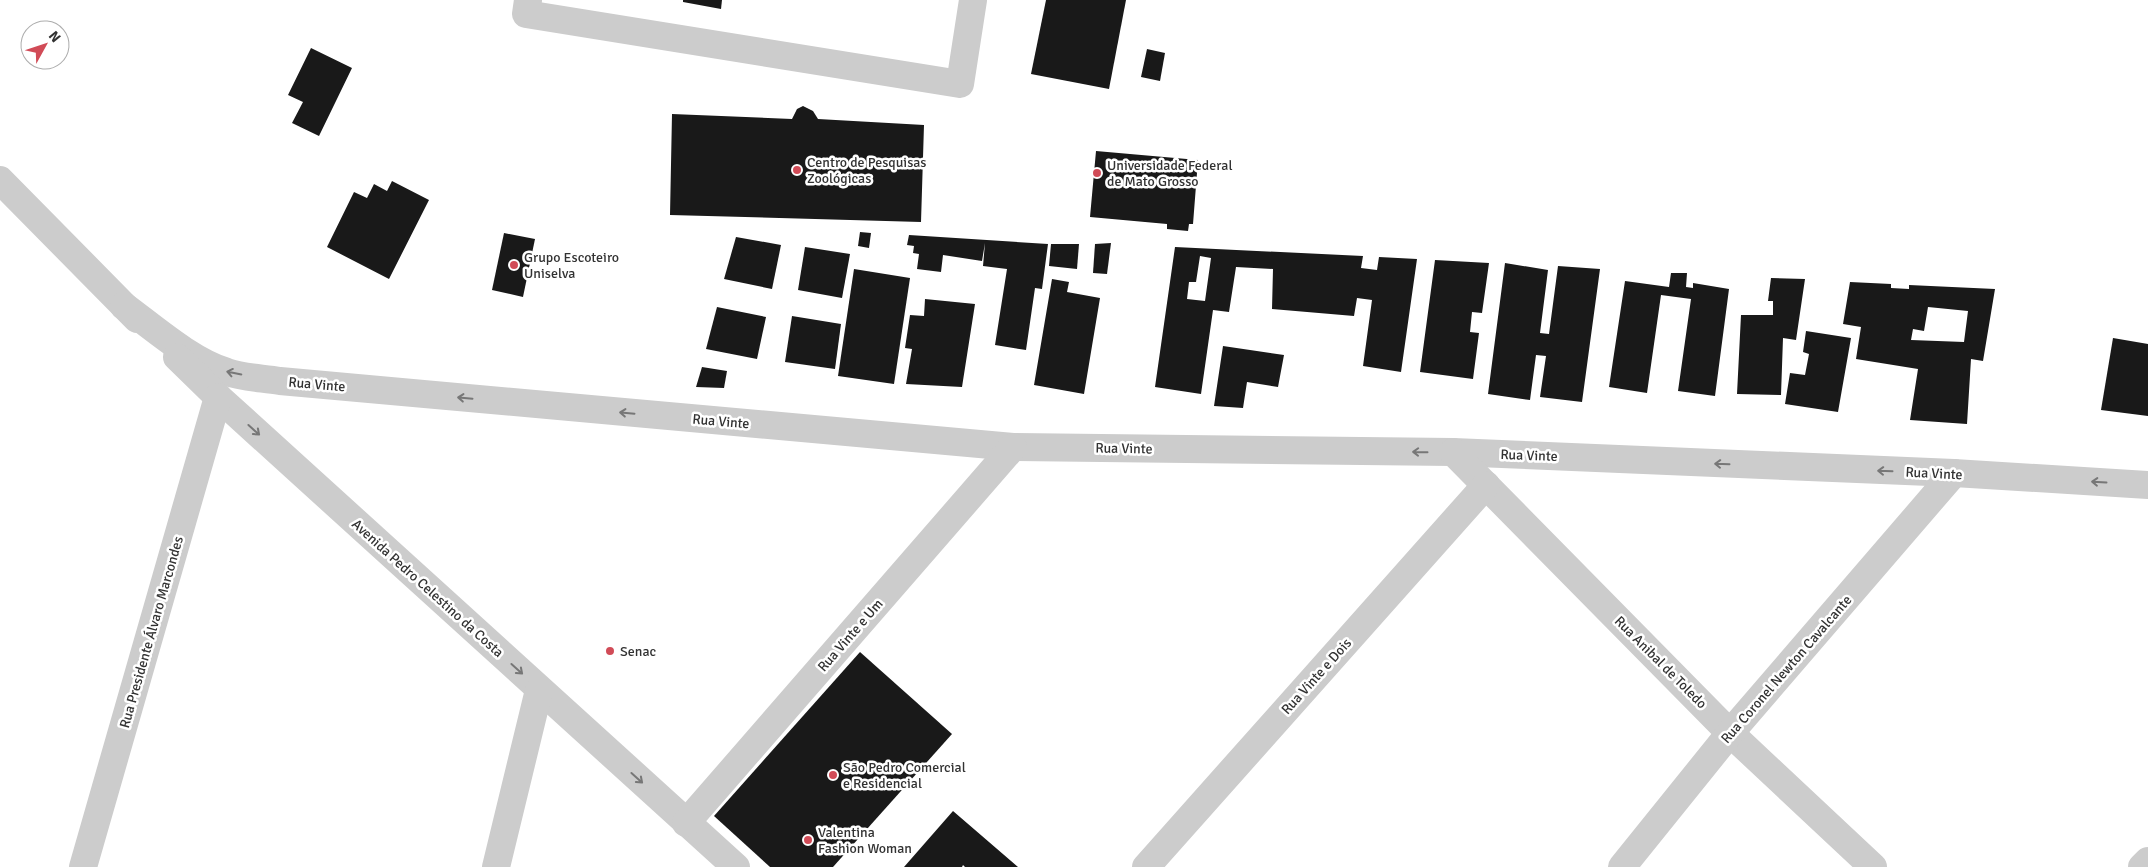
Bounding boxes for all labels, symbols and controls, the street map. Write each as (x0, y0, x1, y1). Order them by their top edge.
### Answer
north arrow (20, 20, 70, 70)
text: N (45, 28, 64, 46)
place label: Centro de Pesquisas Zoológicas (807, 154, 927, 187)
place label: Universidade Federal de Mato Grosso (1107, 157, 1233, 190)
marker: Centro de Pesquisas Zoológicas (791, 164, 803, 176)
marker: Universidade Federal de Mato Grosso (1091, 167, 1103, 179)
place label: Grupo Escoteiro Uniselva (524, 249, 619, 282)
marker: Grupo Escoteiro Uniselva (508, 259, 520, 271)
one-way arrow (227, 368, 243, 378)
street label: Rua Vinte (288, 374, 346, 395)
one-way arrow (458, 393, 474, 403)
one-way arrow (619, 408, 635, 418)
street label: Rua Vinte (692, 411, 750, 432)
one-way arrow (248, 424, 261, 436)
street label: Rua Vinte (1095, 440, 1153, 457)
street label: Rua Vinte (1500, 446, 1558, 465)
one-way arrow (1412, 447, 1428, 457)
one-way arrow (1715, 459, 1731, 468)
street label: Rua Vinte (1905, 464, 1963, 483)
one-way arrow (1877, 466, 1893, 475)
one-way arrow (2092, 477, 2108, 486)
street label: Avenida Pedro Celestino da Costa (348, 516, 507, 661)
street label: Rua Presidente Álvaro Marcondes (116, 534, 187, 730)
street label: Rua Coronel Newton Cavalcante (1717, 592, 1855, 747)
street label: Rua Vinte e Um (814, 595, 887, 675)
street label: Rua Anibal de Toledo (1611, 613, 1710, 712)
street label: Rua Vinte e Dois (1278, 635, 1355, 718)
place label: Senac (620, 643, 656, 660)
marker: Senac (604, 645, 616, 657)
one-way arrow (510, 664, 523, 675)
place label: São Pedro Comercial e Residencial (843, 759, 966, 792)
marker: São Pedro Comercial e Residencial (827, 769, 839, 781)
one-way arrow (631, 772, 644, 784)
place label: Valentina Fashion Woman (818, 824, 912, 857)
marker: Valentina Fashion Woman (802, 834, 814, 846)

